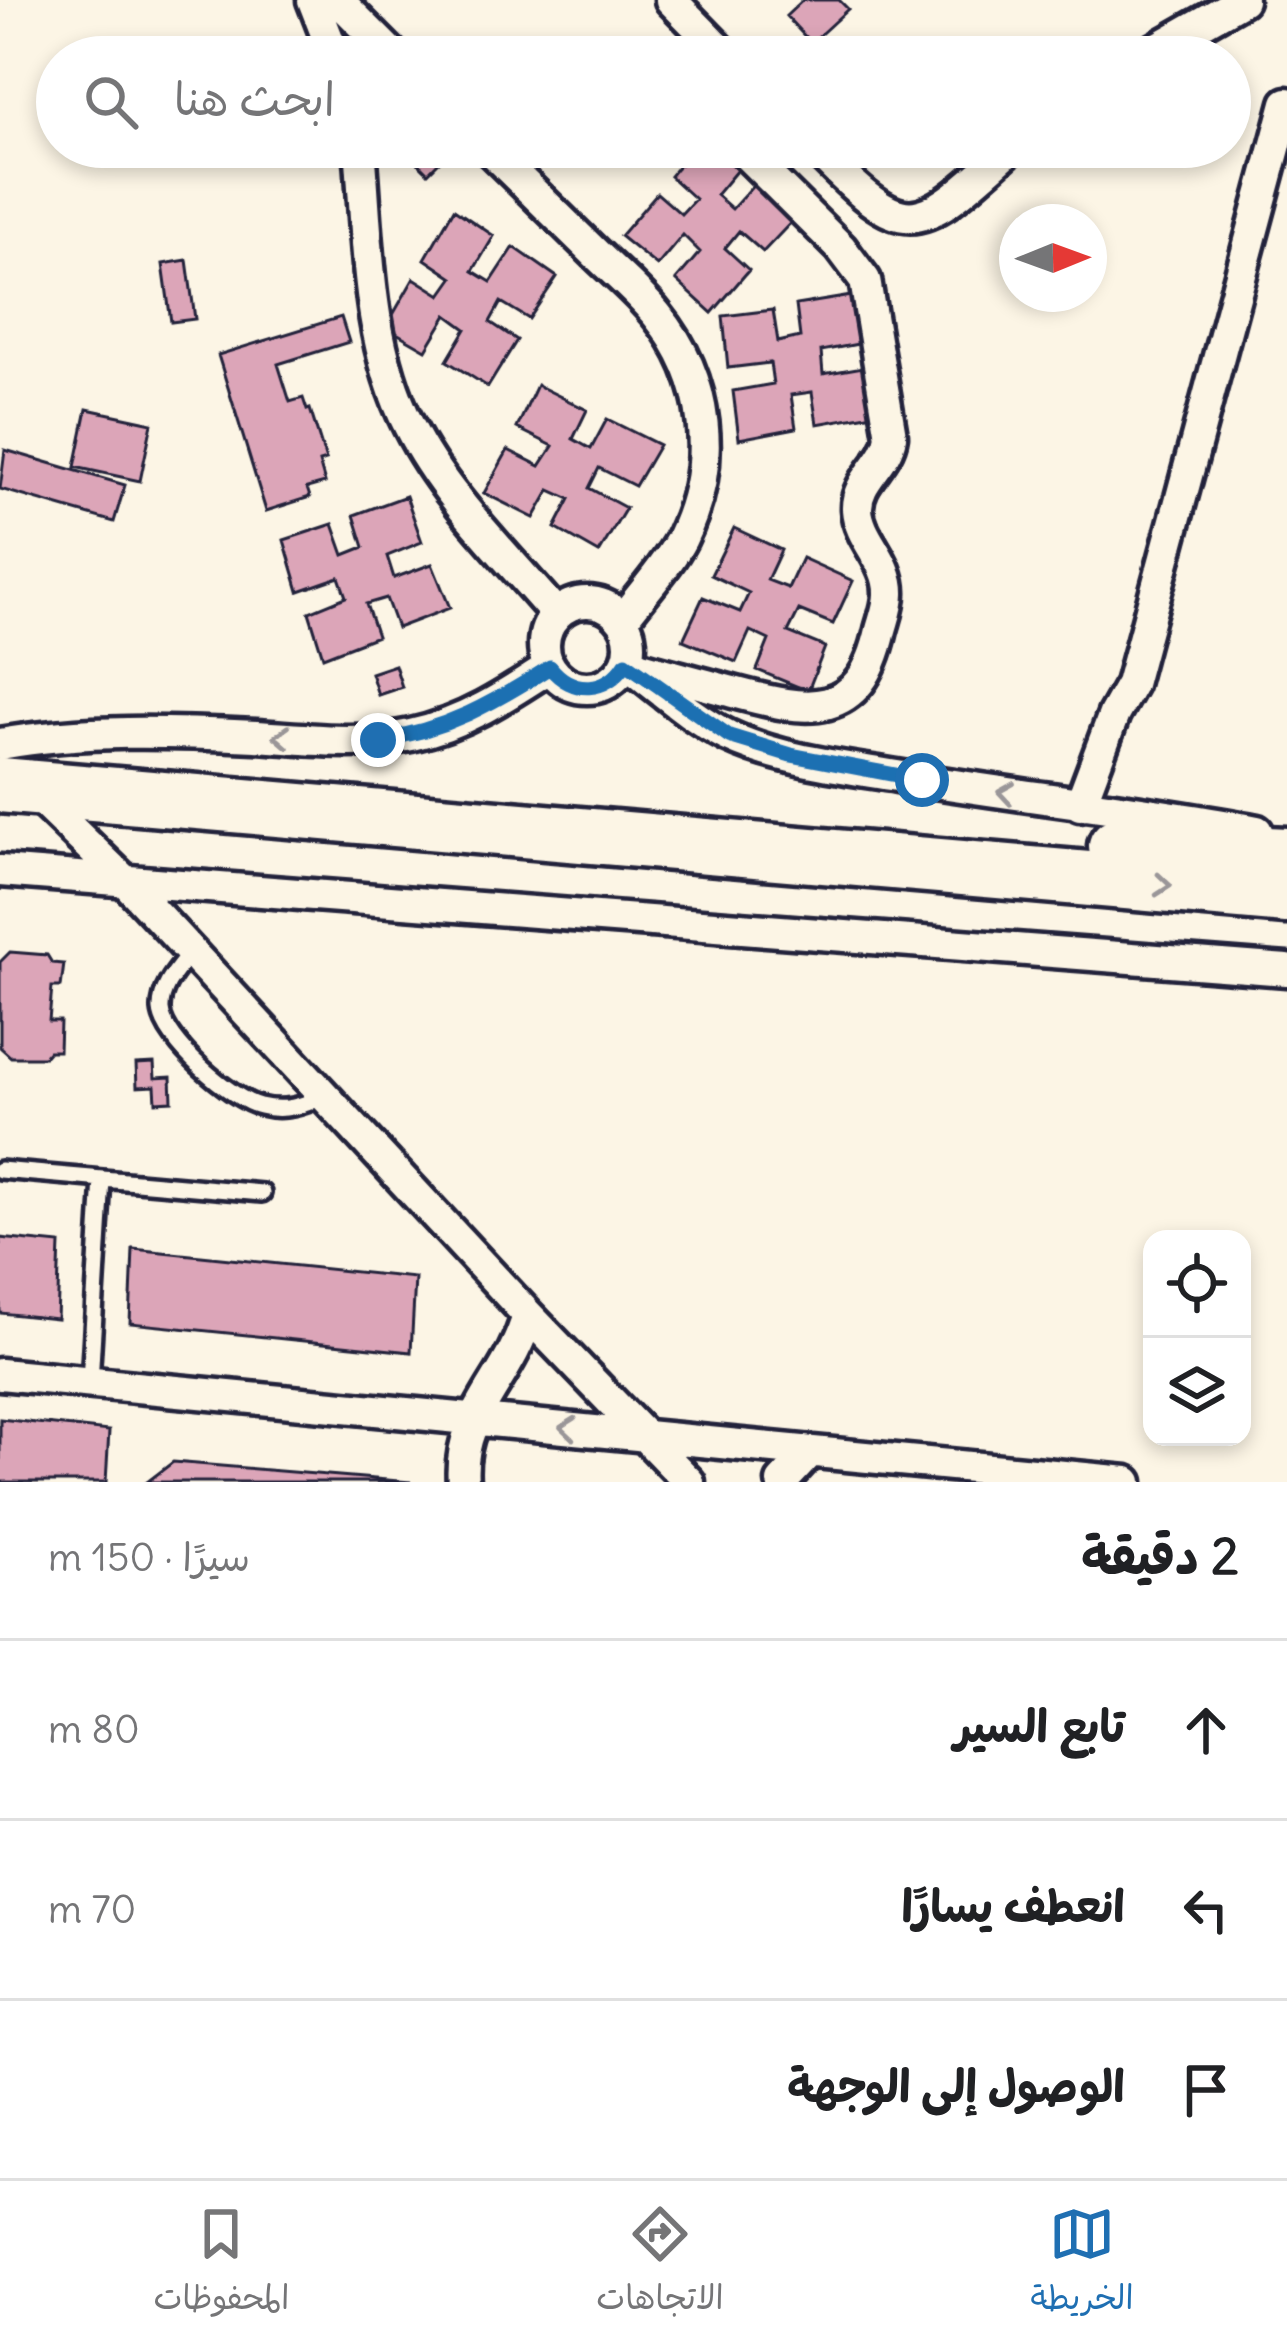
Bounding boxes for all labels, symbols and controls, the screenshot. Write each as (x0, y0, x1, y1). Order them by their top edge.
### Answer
search box (36, 36, 1251, 168)
icon: search (78, 69, 144, 135)
text: ابحث هنا (174, 71, 335, 127)
north arrow (999, 204, 1107, 312)
route end (351, 713, 405, 767)
one-way arrow (272, 725, 291, 751)
route start (895, 753, 949, 807)
one-way arrow (996, 782, 1016, 807)
one-way arrow (1154, 872, 1173, 898)
map controls (1143, 1230, 1251, 1446)
button: locate (1143, 1230, 1251, 1338)
button: layers (1143, 1338, 1251, 1446)
one-way arrow (558, 1415, 578, 1441)
text: 2 دقيقة (1081, 1524, 1239, 1588)
text: سيرًا · 150 m (48, 1533, 250, 1582)
icon: ahead (1173, 1697, 1239, 1763)
text: تابع السير (954, 1698, 1125, 1754)
text: 80 m (48, 1705, 140, 1754)
icon: left (1173, 1877, 1239, 1943)
text: انعطف يسارًا (902, 1878, 1125, 1934)
text: 70 m (48, 1885, 136, 1934)
icon: arrive (1173, 2057, 1239, 2123)
text: الوصول إلى الوجهة (787, 2058, 1125, 2114)
tab: المحفوظات (153, 2201, 289, 2327)
tab: الاتجاهات (596, 2201, 724, 2327)
tab: الخريطة (1031, 2201, 1134, 2327)

